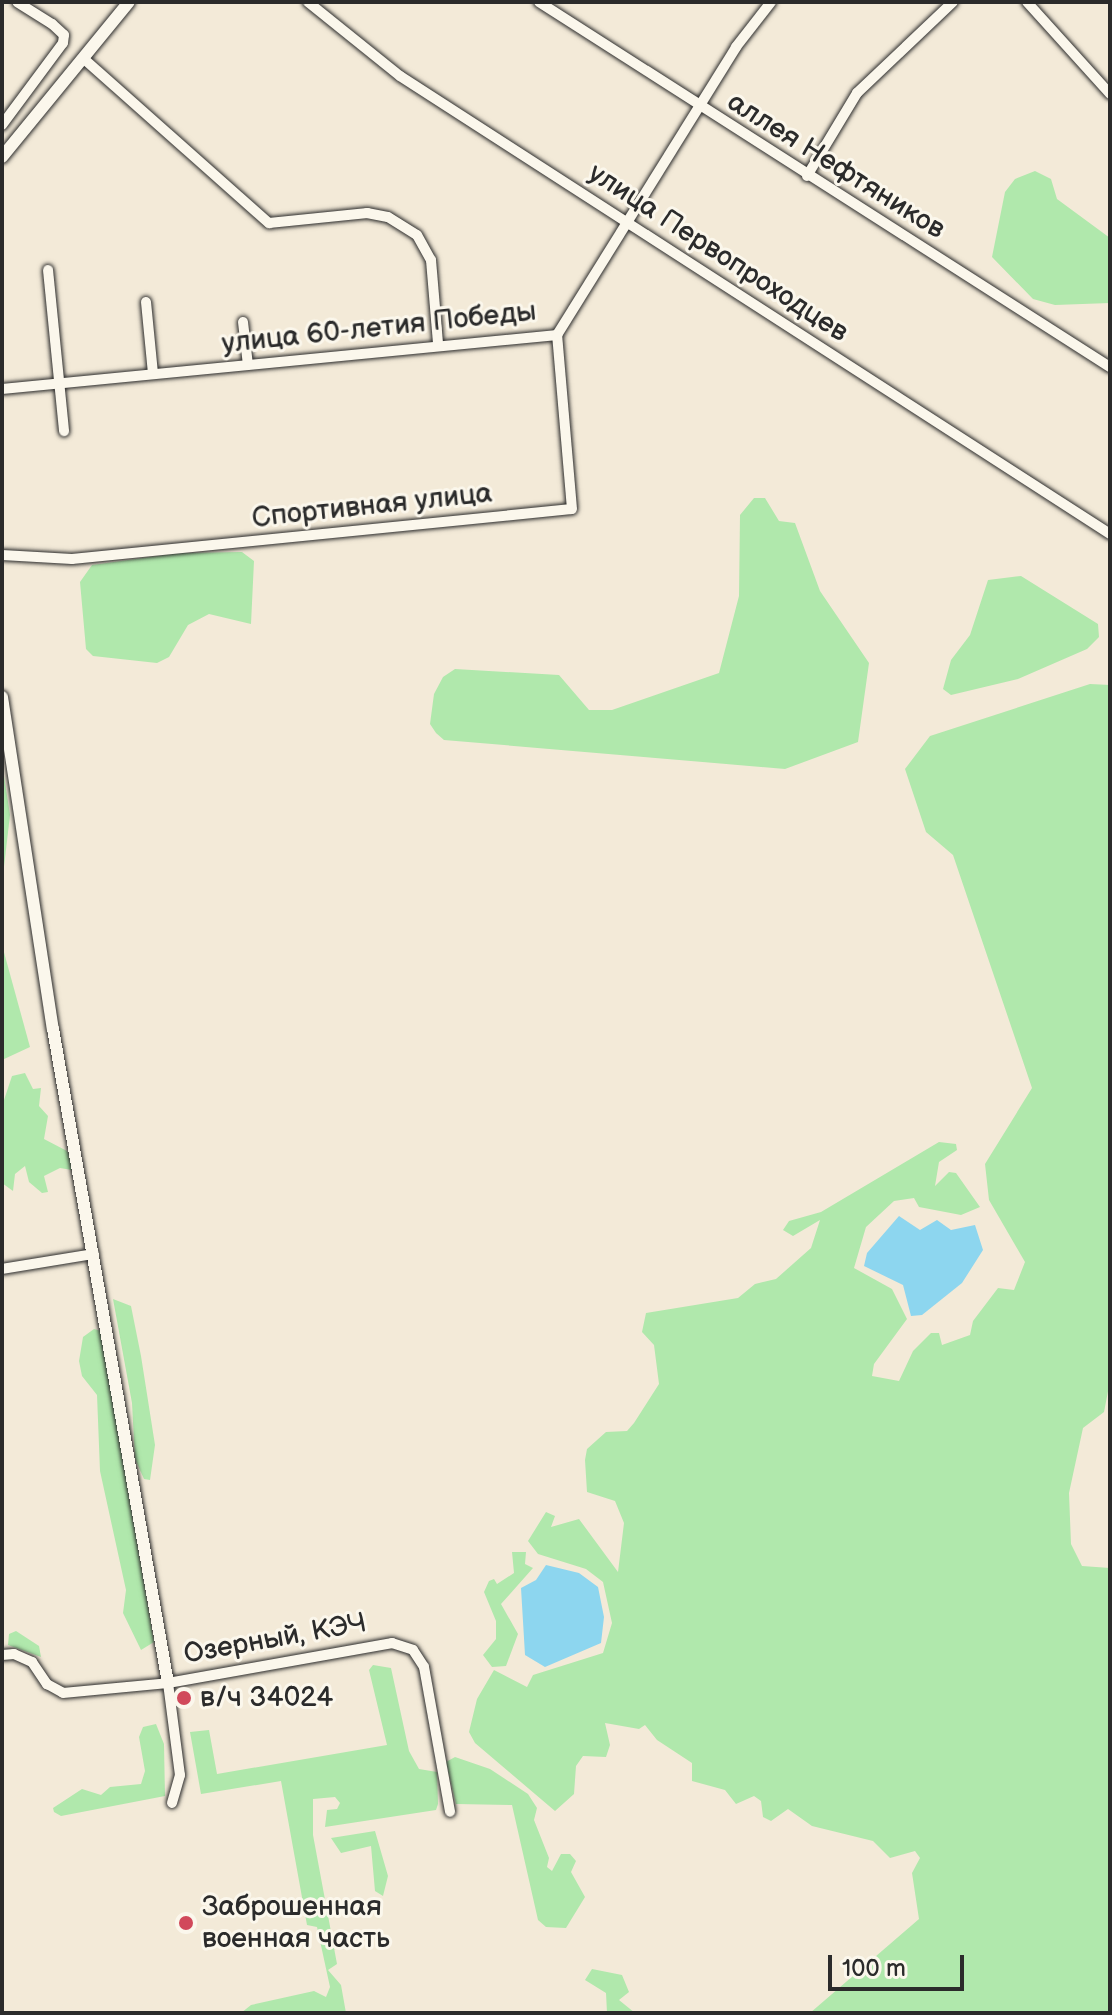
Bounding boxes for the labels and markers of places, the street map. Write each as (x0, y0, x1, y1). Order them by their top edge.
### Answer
place label: в/ч 34024 (200, 1681, 333, 1715)
marker: в/ч 34024 (175, 1689, 193, 1707)
place label: Заброшенная военная часть (202, 1890, 390, 1956)
marker: Заброшенная военная часть (177, 1914, 195, 1932)

